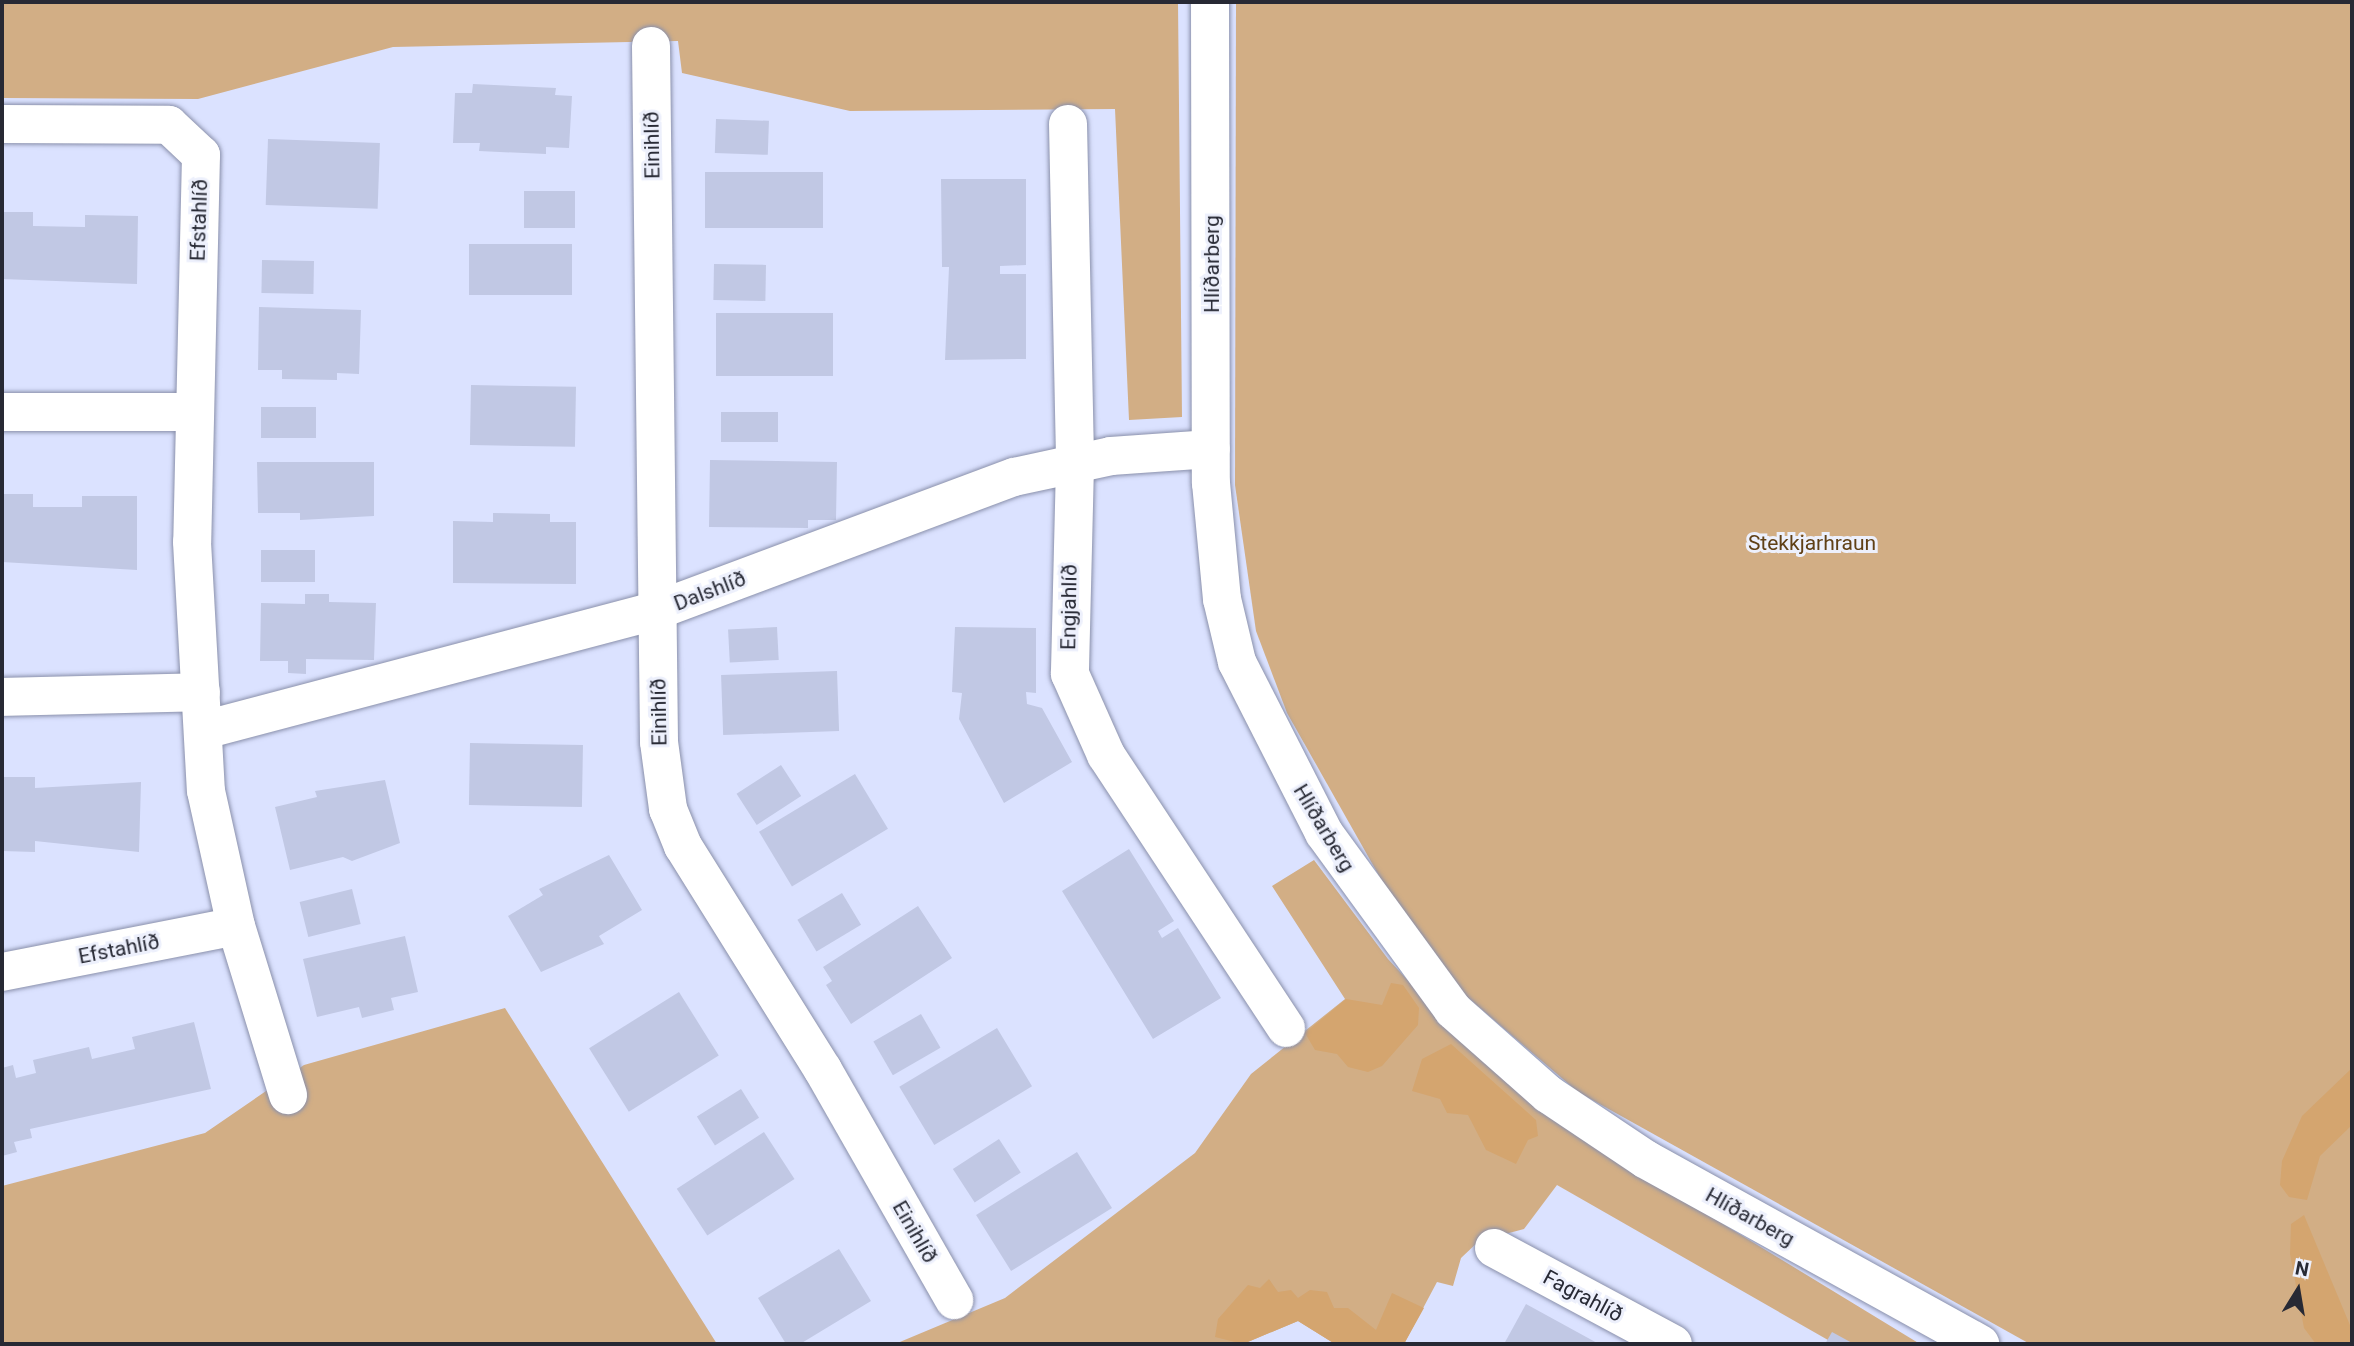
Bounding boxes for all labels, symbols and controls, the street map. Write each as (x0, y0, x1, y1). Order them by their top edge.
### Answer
street label: Einihlíð (639, 111, 665, 179)
street label: Efstahlíð (185, 178, 213, 262)
street label: Hlíðarberg (1199, 215, 1225, 313)
park label: Stekkjarhraun (1748, 530, 1876, 556)
street label: Engjahlíð (1056, 564, 1082, 650)
street label: Dalshlíð (670, 566, 750, 616)
street label: Einihlíð (646, 678, 672, 746)
street label: Hlíðarberg (1288, 780, 1360, 876)
street label: Efstahlíð (76, 929, 162, 969)
street label: Hlíðarberg (1701, 1182, 1799, 1252)
street label: Einihlíð (887, 1196, 943, 1268)
north arrow (2263, 1255, 2333, 1325)
text: N (2293, 1256, 2311, 1281)
street label: Fagrahlíð (1539, 1265, 1627, 1327)

